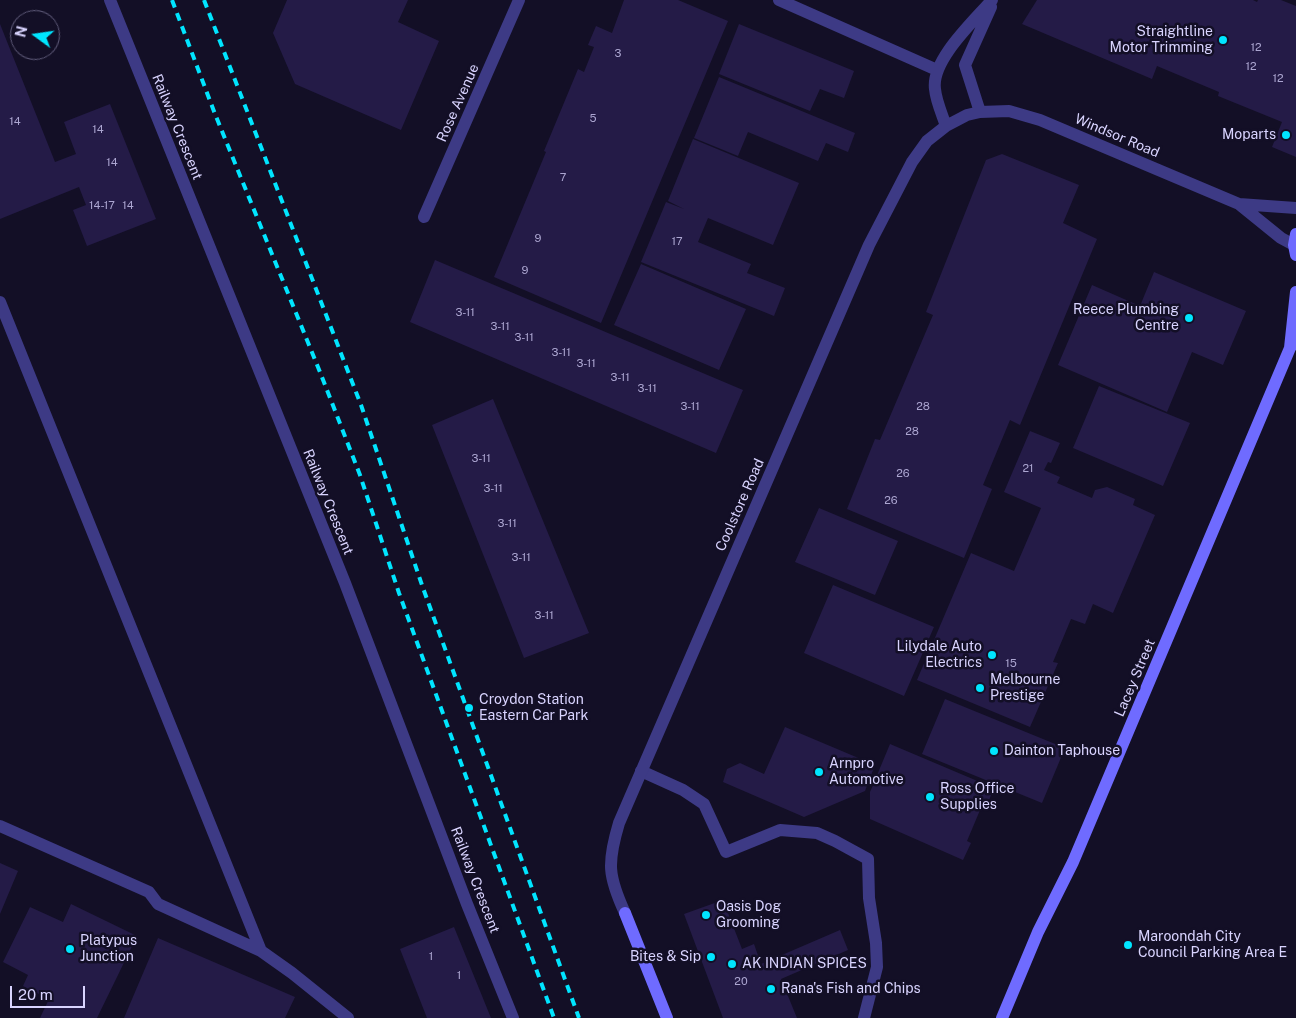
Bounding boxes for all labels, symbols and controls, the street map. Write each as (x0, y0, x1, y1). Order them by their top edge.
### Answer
north arrow (10, 10, 60, 60)
text: N (12, 24, 31, 39)
place label: Straightline Motor Trimming (1110, 24, 1213, 56)
marker: Straightline Motor Trimming (1217, 34, 1229, 46)
house number: 12 (1250, 41, 1262, 55)
house number: 3 (615, 47, 621, 61)
house number: 12 (1245, 60, 1257, 74)
street label: Rose Avenue (433, 61, 483, 145)
street label: Railway Crescent (148, 72, 206, 182)
house number: 12 (1272, 72, 1284, 86)
street label: Windsor Road (1072, 111, 1162, 161)
house number: 5 (589, 112, 597, 126)
house number: 14 (9, 115, 21, 129)
house number: 14 (92, 123, 104, 137)
place label: Moparts (1222, 127, 1276, 143)
marker: Moparts (1280, 129, 1292, 141)
house number: 14 (106, 156, 118, 170)
house number: 7 (560, 171, 566, 185)
house number: 14-17 (89, 199, 115, 213)
house number: 14 (122, 199, 134, 213)
house number: 9 (535, 232, 541, 246)
house number: 17 (671, 235, 683, 249)
house number: 9 (522, 264, 528, 278)
place label: Reece Plumbing Centre (1073, 302, 1179, 334)
house number: 3-11 (455, 306, 475, 320)
marker: Reece Plumbing Centre (1183, 312, 1195, 324)
house number: 3-11 (490, 320, 510, 334)
house number: 3-11 (514, 331, 534, 345)
house number: 3-11 (551, 346, 571, 360)
house number: 3-11 (576, 357, 596, 371)
house number: 3-11 (610, 371, 630, 385)
house number: 3-11 (637, 382, 657, 396)
house number: 3-11 (680, 400, 700, 414)
house number: 28 (916, 400, 930, 414)
house number: 28 (905, 425, 919, 439)
street label: Railway Crescent (299, 447, 357, 557)
house number: 3-11 (471, 452, 491, 466)
street label: Coolstore Road (712, 456, 768, 554)
house number: 21 (1022, 462, 1034, 476)
house number: 26 (896, 467, 910, 481)
house number: 3-11 (483, 482, 503, 496)
house number: 26 (884, 494, 898, 508)
house number: 3-11 (497, 517, 517, 531)
house number: 3-11 (511, 551, 531, 565)
house number: 3-11 (534, 609, 554, 623)
street label: Lacey Street (1111, 637, 1159, 719)
place label: Lilydale Auto Electrics (897, 639, 982, 672)
marker: Lilydale Auto Electrics (986, 649, 998, 661)
house number: 15 (1005, 657, 1017, 671)
place label: Melbourne Prestige (990, 672, 1060, 704)
marker: Melbourne Prestige (974, 682, 986, 694)
place label: Croydon Station Eastern Car Park (479, 692, 588, 724)
marker: Croydon Station Eastern Car Park (463, 702, 475, 714)
place label: Dainton Taphouse (1004, 743, 1120, 759)
marker: Dainton Taphouse (988, 745, 1000, 757)
place label: Arnpro Automotive (829, 756, 904, 789)
marker: Arnpro Automotive (813, 766, 825, 778)
place label: Ross Office Supplies (940, 781, 1015, 814)
marker: Ross Office Supplies (924, 791, 936, 803)
street label: Railway Crescent (447, 825, 503, 935)
place label: Oasis Dog Grooming (716, 899, 781, 932)
marker: Oasis Dog Grooming (700, 909, 712, 921)
place label: Maroondah City Council Parking Area E (1138, 929, 1287, 962)
place label: Platypus Junction (80, 933, 137, 966)
marker: Maroondah City Council Parking Area E (1122, 939, 1134, 951)
marker: Platypus Junction (64, 943, 76, 955)
place label: Bites & Sip (630, 949, 701, 965)
house number: 1 (429, 950, 433, 964)
marker: Bites & Sip (705, 951, 717, 963)
place label: AK INDIAN SPICES (742, 956, 867, 972)
marker: AK INDIAN SPICES (726, 958, 738, 970)
house number: 1 (457, 969, 461, 983)
house number: 20 (734, 975, 748, 989)
scale bar (12, 976, 88, 1008)
place label: Rana's Fish and Chips (781, 981, 921, 997)
marker: Rana's Fish and Chips (765, 983, 777, 995)
text: 20 m (18, 986, 53, 1003)

